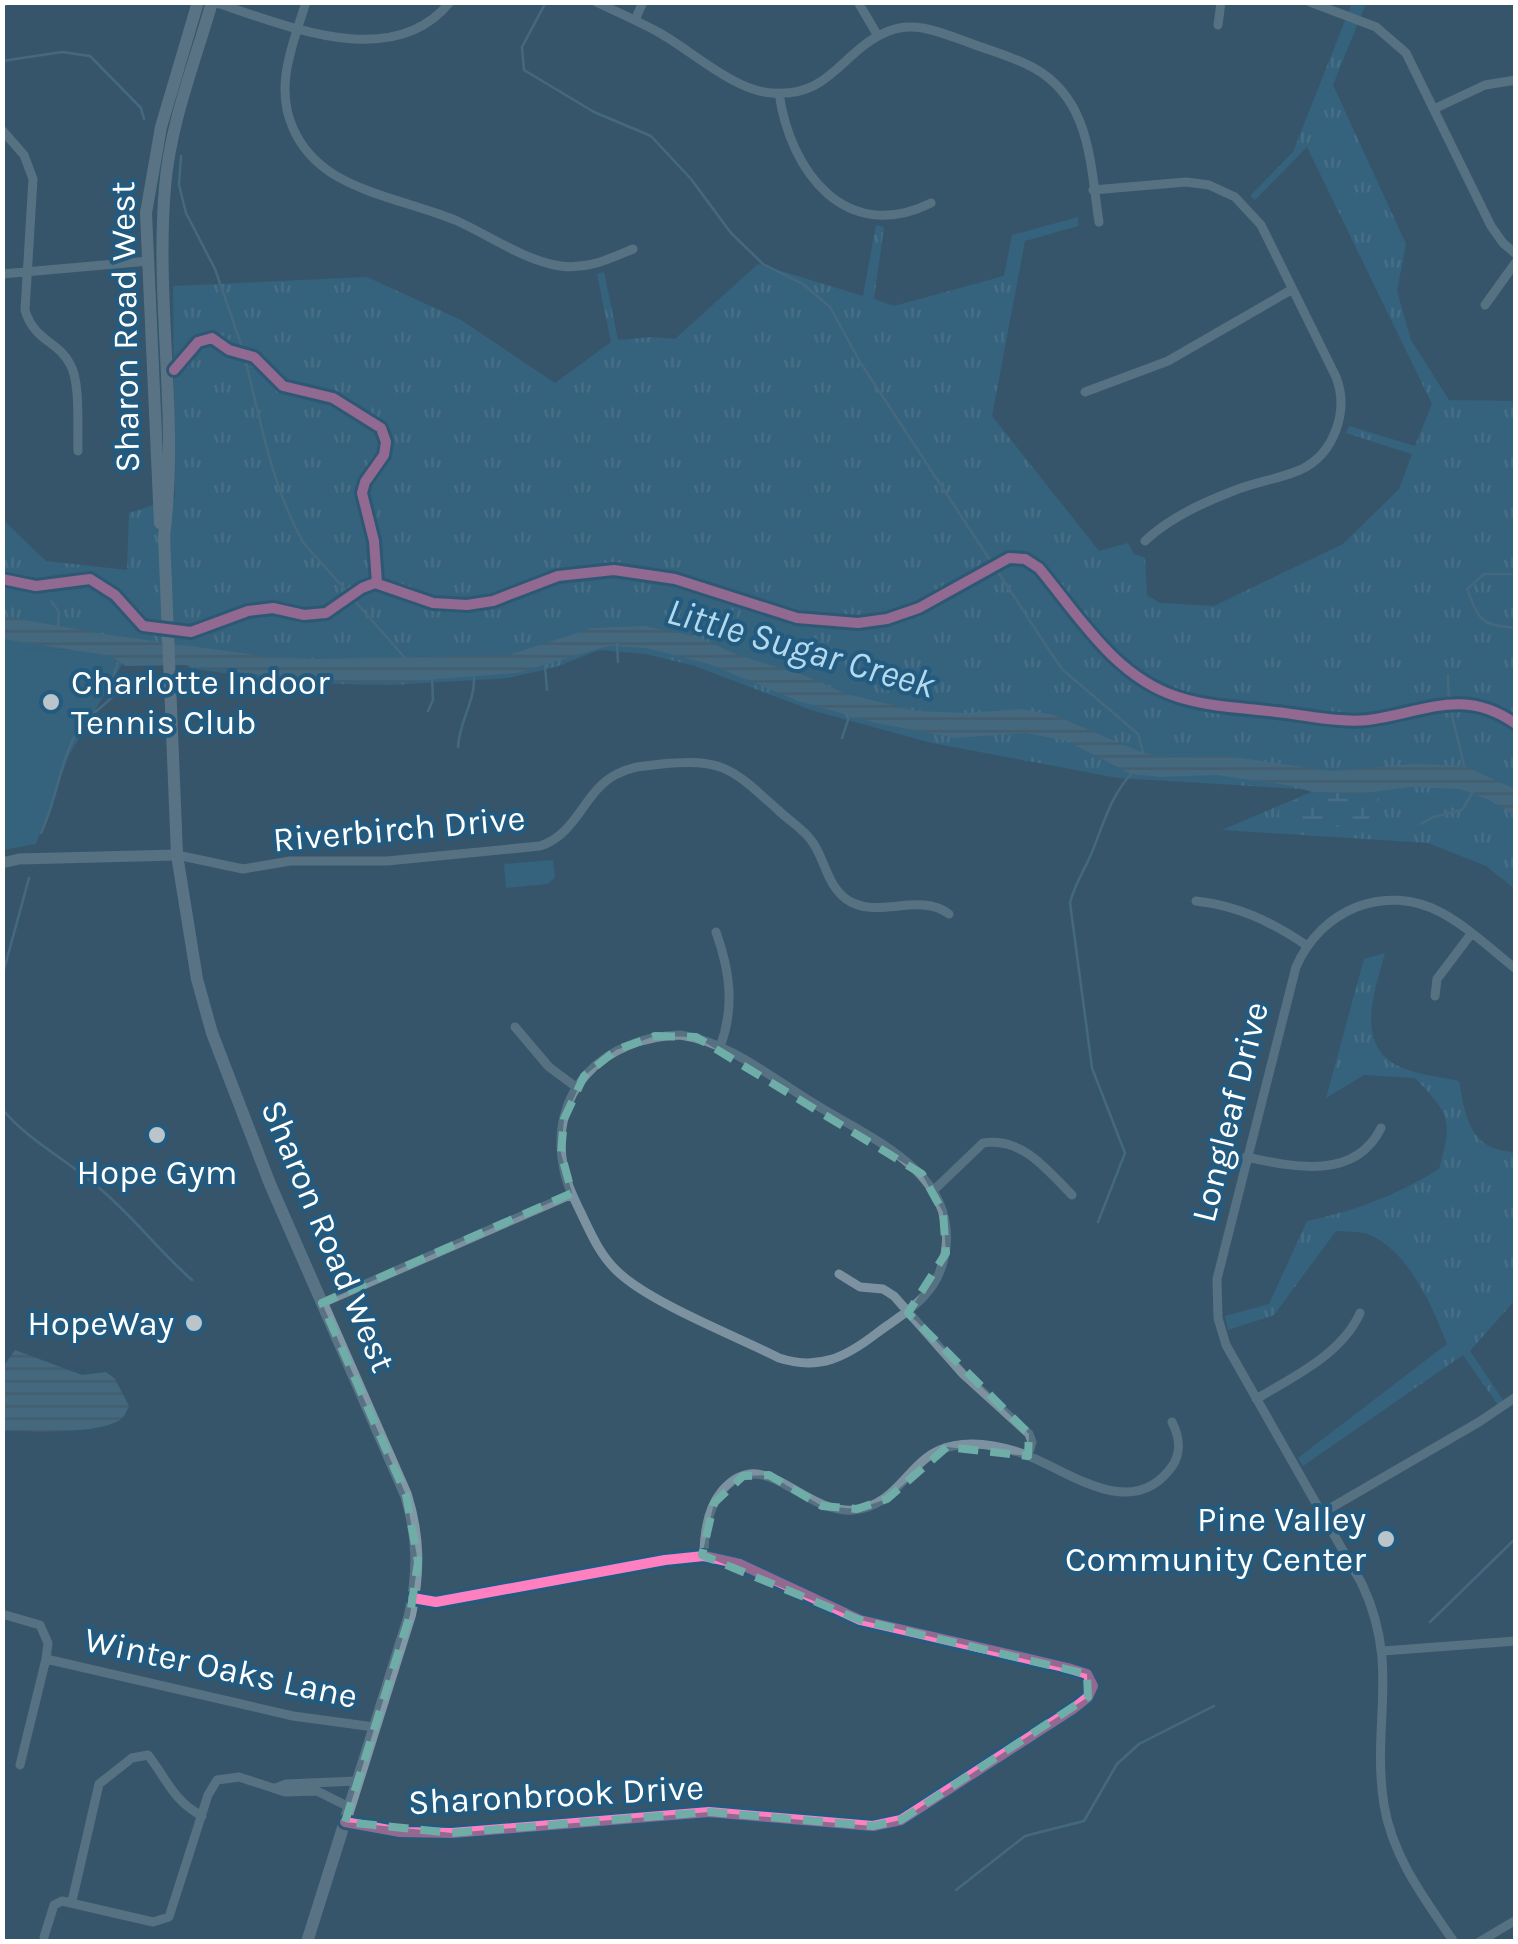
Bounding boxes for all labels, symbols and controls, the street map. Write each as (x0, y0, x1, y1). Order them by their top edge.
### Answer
street label: Sharon Road West (102, 181, 148, 473)
water label: Little Sugar Creek (662, 588, 941, 708)
place label: Charlotte Indoor Tennis Club (71, 662, 330, 743)
marker: Charlotte Indoor Tennis Club (40, 691, 62, 713)
street label: Riverbirch Drive (271, 798, 527, 860)
street label: Longleaf Drive (1183, 998, 1277, 1226)
street label: Sharon Road West (252, 1094, 404, 1378)
marker: Hope Gym (146, 1124, 168, 1146)
place label: Hope Gym (77, 1152, 237, 1193)
place label: HopeWay (27, 1303, 174, 1344)
marker: HopeWay (183, 1312, 205, 1334)
place label: Pine Valley Community Center (1065, 1499, 1366, 1580)
marker: Pine Valley Community Center (1375, 1528, 1397, 1550)
street label: Winter Oaks Lane (81, 1619, 361, 1717)
street label: Sharonbrook Drive (407, 1767, 705, 1823)

